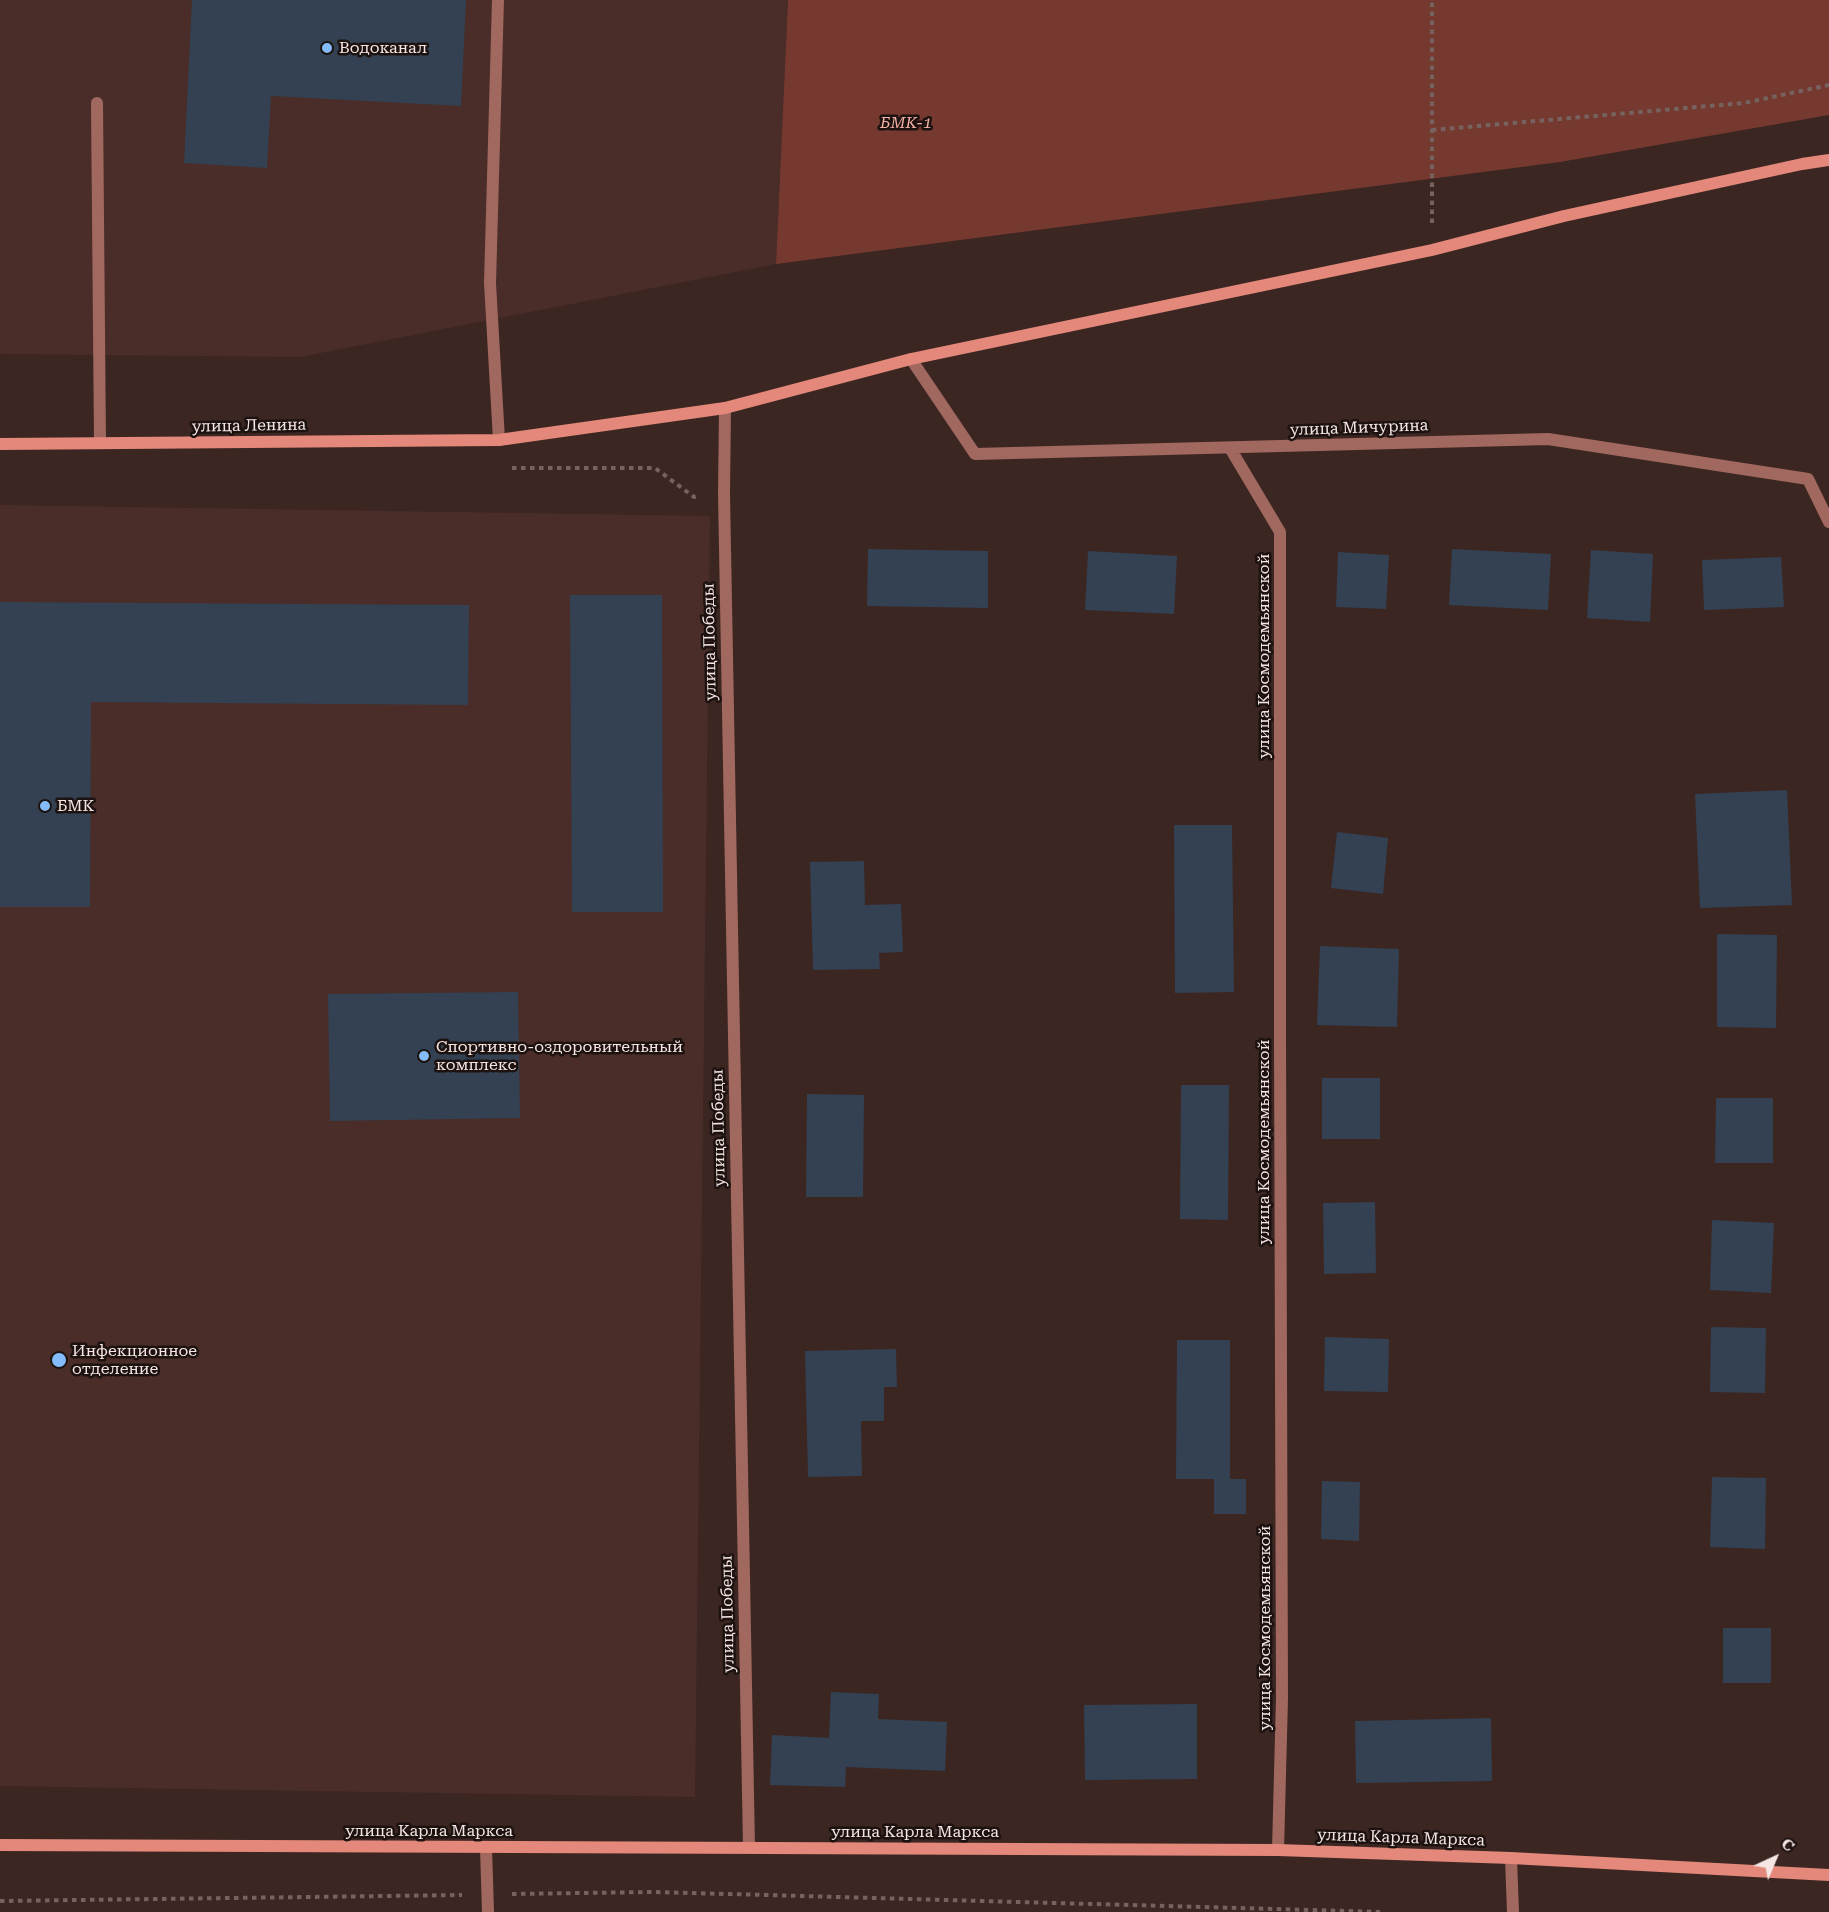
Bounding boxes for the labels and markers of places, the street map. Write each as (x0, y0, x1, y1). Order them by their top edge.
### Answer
place label: Водоканал (339, 38, 427, 58)
marker: Водоканал (320, 41, 334, 55)
place label: БМК (57, 796, 94, 816)
marker: БМК (38, 799, 52, 813)
place label: Спортивно-оздоровительный комплекс (436, 1037, 683, 1075)
marker: Спортивно-оздоровительный комплекс (417, 1049, 431, 1063)
place label: Инфекционное отделение (72, 1341, 197, 1379)
marker: Инфекционное отделение (50, 1351, 68, 1369)

